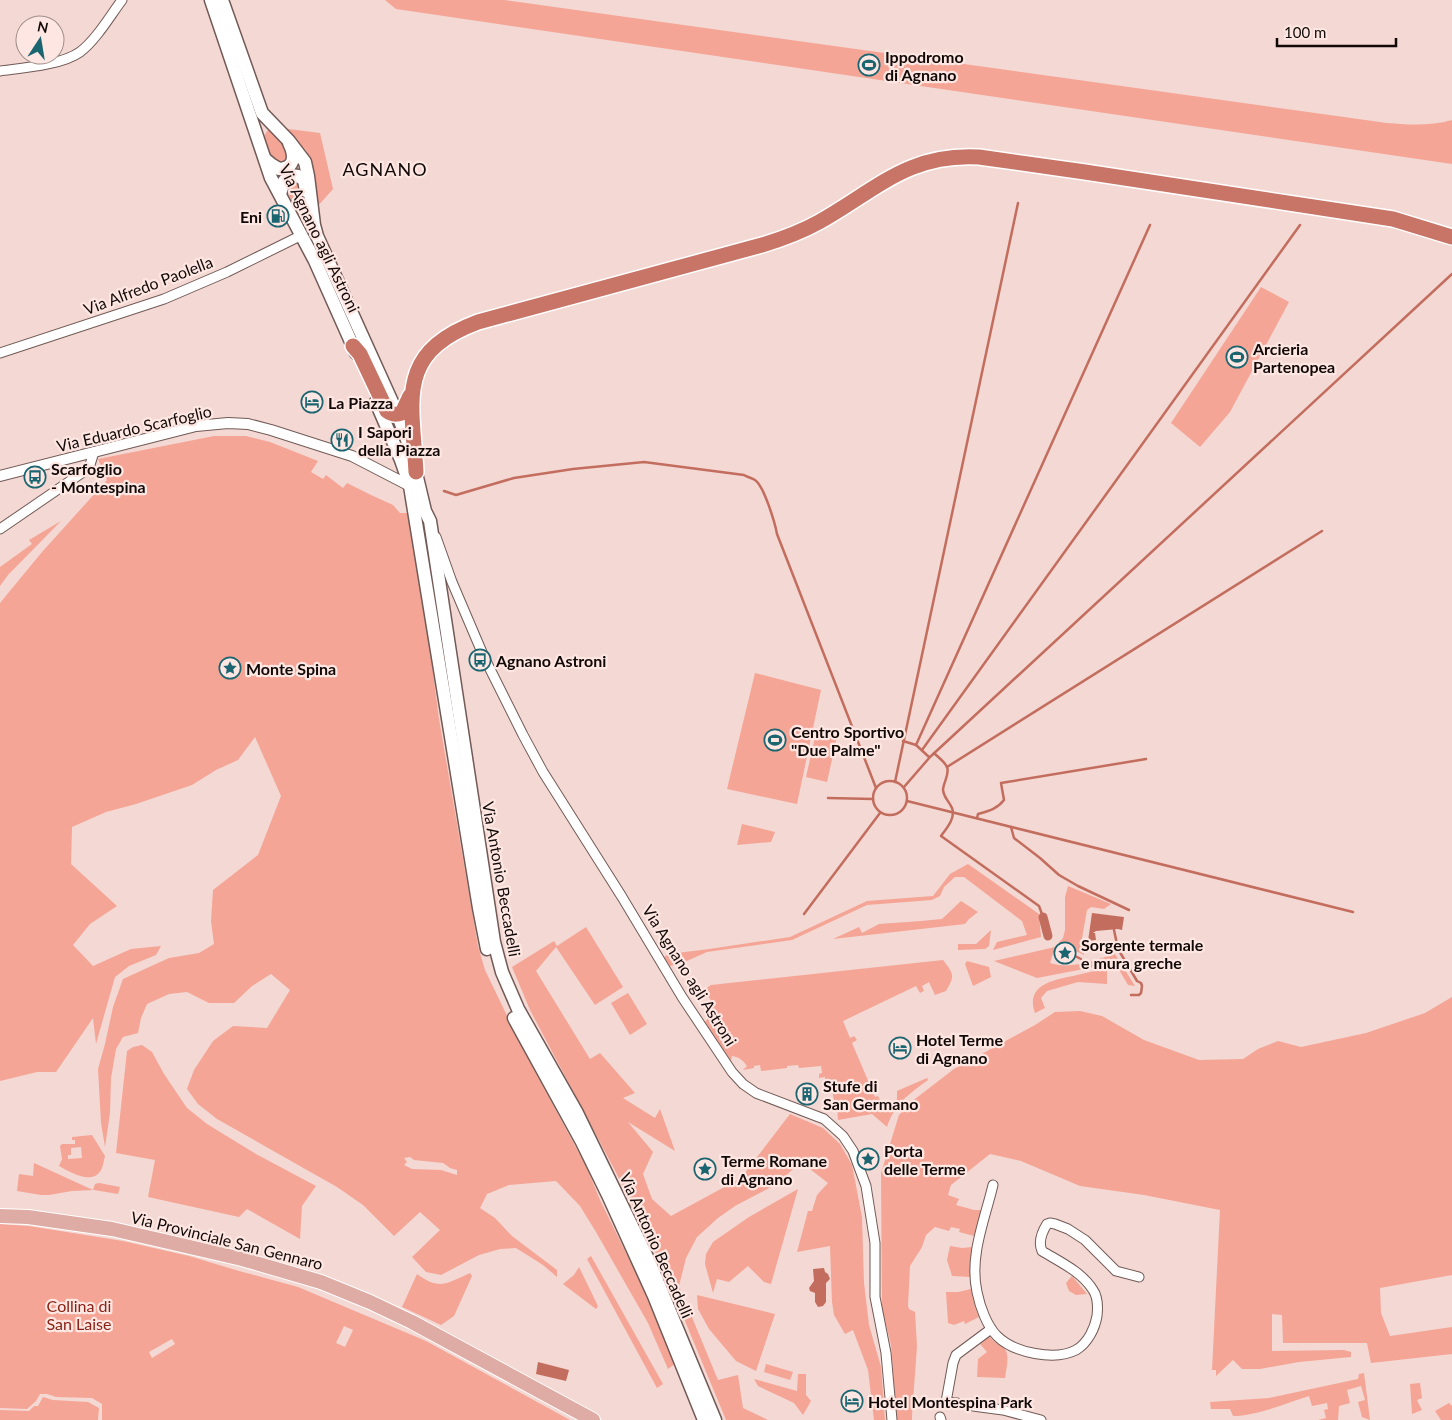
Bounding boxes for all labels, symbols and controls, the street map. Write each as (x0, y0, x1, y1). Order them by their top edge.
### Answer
north arrow (15, 15, 65, 65)
scale bar (1277, 15, 1396, 47)
text: N (36, 17, 50, 36)
text: 100 m (1284, 23, 1326, 41)
place label: Ippodromo di Agnano (885, 47, 964, 84)
sports icon: Ippodromo di Agnano (857, 53, 881, 77)
district label: AGNANO (342, 158, 428, 180)
street label: Via Agnano agli Astroni (276, 161, 364, 315)
fuel station icon: Eni (266, 204, 290, 228)
place label: Eni (240, 207, 262, 226)
street label: Via Alfredo Paolella (81, 252, 215, 318)
place label: Arcieria Partenopea (1252, 339, 1335, 376)
sports icon: Arcieria Partenopea (1225, 345, 1249, 369)
hotel icon: La Piazza (300, 390, 324, 414)
place label: La Piazza (328, 393, 393, 412)
street label: Via Eduardo Scarfoglio (55, 401, 213, 455)
place label: I Sapori della Piazza (358, 422, 440, 459)
restaurant icon: I Sapori della Piazza (330, 428, 354, 452)
place label: Scarfoglio - Montespina (51, 459, 146, 496)
bus stop icon: Scarfoglio - Montespina (23, 465, 47, 489)
bus stop icon: Agnano Astroni (468, 648, 492, 672)
place label: Agnano Astroni (495, 651, 606, 670)
place icon: Monte Spina (218, 656, 242, 680)
place label: Monte Spina (246, 659, 336, 678)
place label: Centro Sportivo "Due Palme" (791, 722, 904, 759)
sports icon: Centro Sportivo "Due Palme" (763, 728, 787, 752)
street label: Via Antonio Beccadelli (479, 800, 525, 958)
street label: Via Agnano agli Astroni (639, 901, 741, 1049)
place label: Sorgente termale e mura greche (1081, 935, 1204, 972)
place icon: Sorgente termale e mura greche (1053, 941, 1077, 965)
place label: Hotel Terme di Agnano (916, 1030, 1004, 1067)
hotel icon: Hotel Terme di Agnano (888, 1036, 912, 1060)
place label: Stufe di San Germano (823, 1076, 918, 1113)
building icon: Stufe di San Germano (795, 1082, 819, 1106)
place label: Porta delle Terme (884, 1141, 966, 1178)
place icon: Porta delle Terme (856, 1147, 880, 1171)
place label: Terme Romane di Agnano (721, 1151, 828, 1188)
place icon: Terme Romane di Agnano (693, 1157, 717, 1181)
street label: Via Antonio Beccadelli (616, 1169, 698, 1321)
street label: Via Provinciale San Gennaro (129, 1207, 325, 1273)
park label: Collina di San Laise (47, 1296, 111, 1333)
hotel icon: Hotel Montespina Park (840, 1389, 864, 1413)
place label: Hotel Montespina Park (868, 1392, 1033, 1411)

